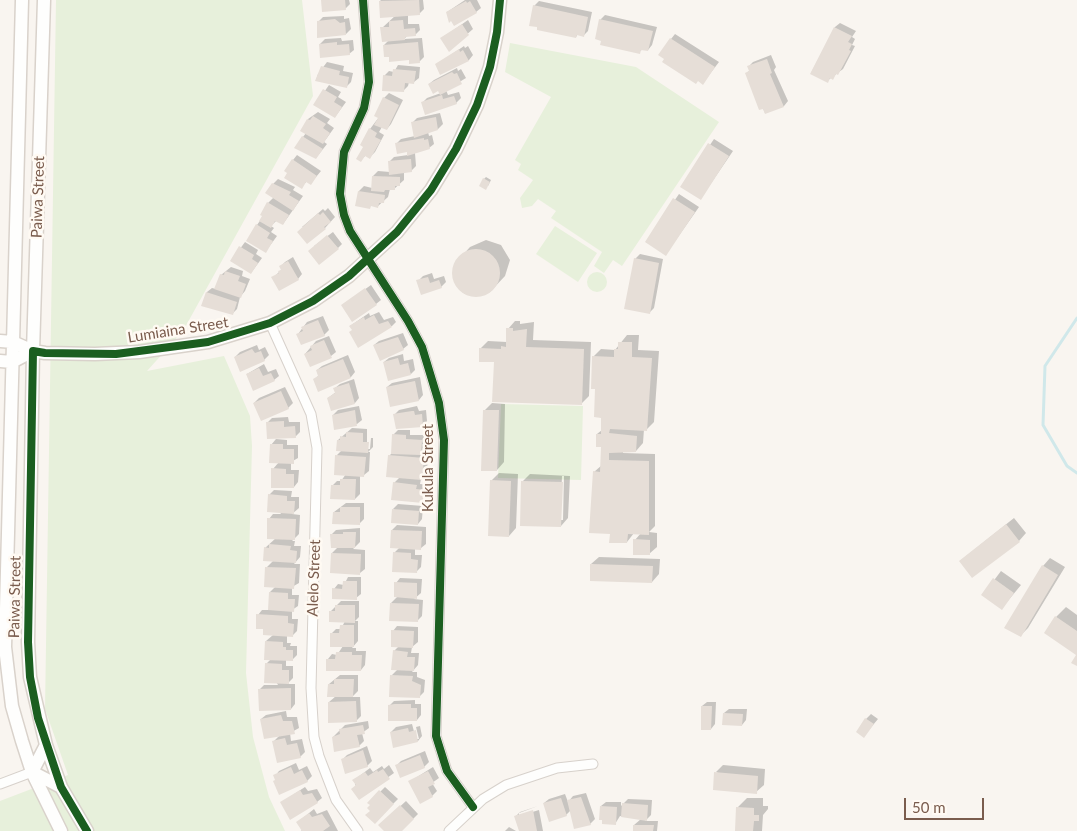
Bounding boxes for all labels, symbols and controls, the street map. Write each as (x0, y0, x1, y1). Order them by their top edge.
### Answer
street label: Paiwa Street (28, 156, 48, 238)
street label: Lumiaina Street (126, 313, 230, 347)
street label: Kukula Street (419, 424, 437, 512)
street label: Alelo Street (304, 539, 324, 617)
street label: Paiwa Street (5, 556, 25, 638)
scale bar (907, 788, 987, 820)
text: 50 m (912, 798, 946, 816)

